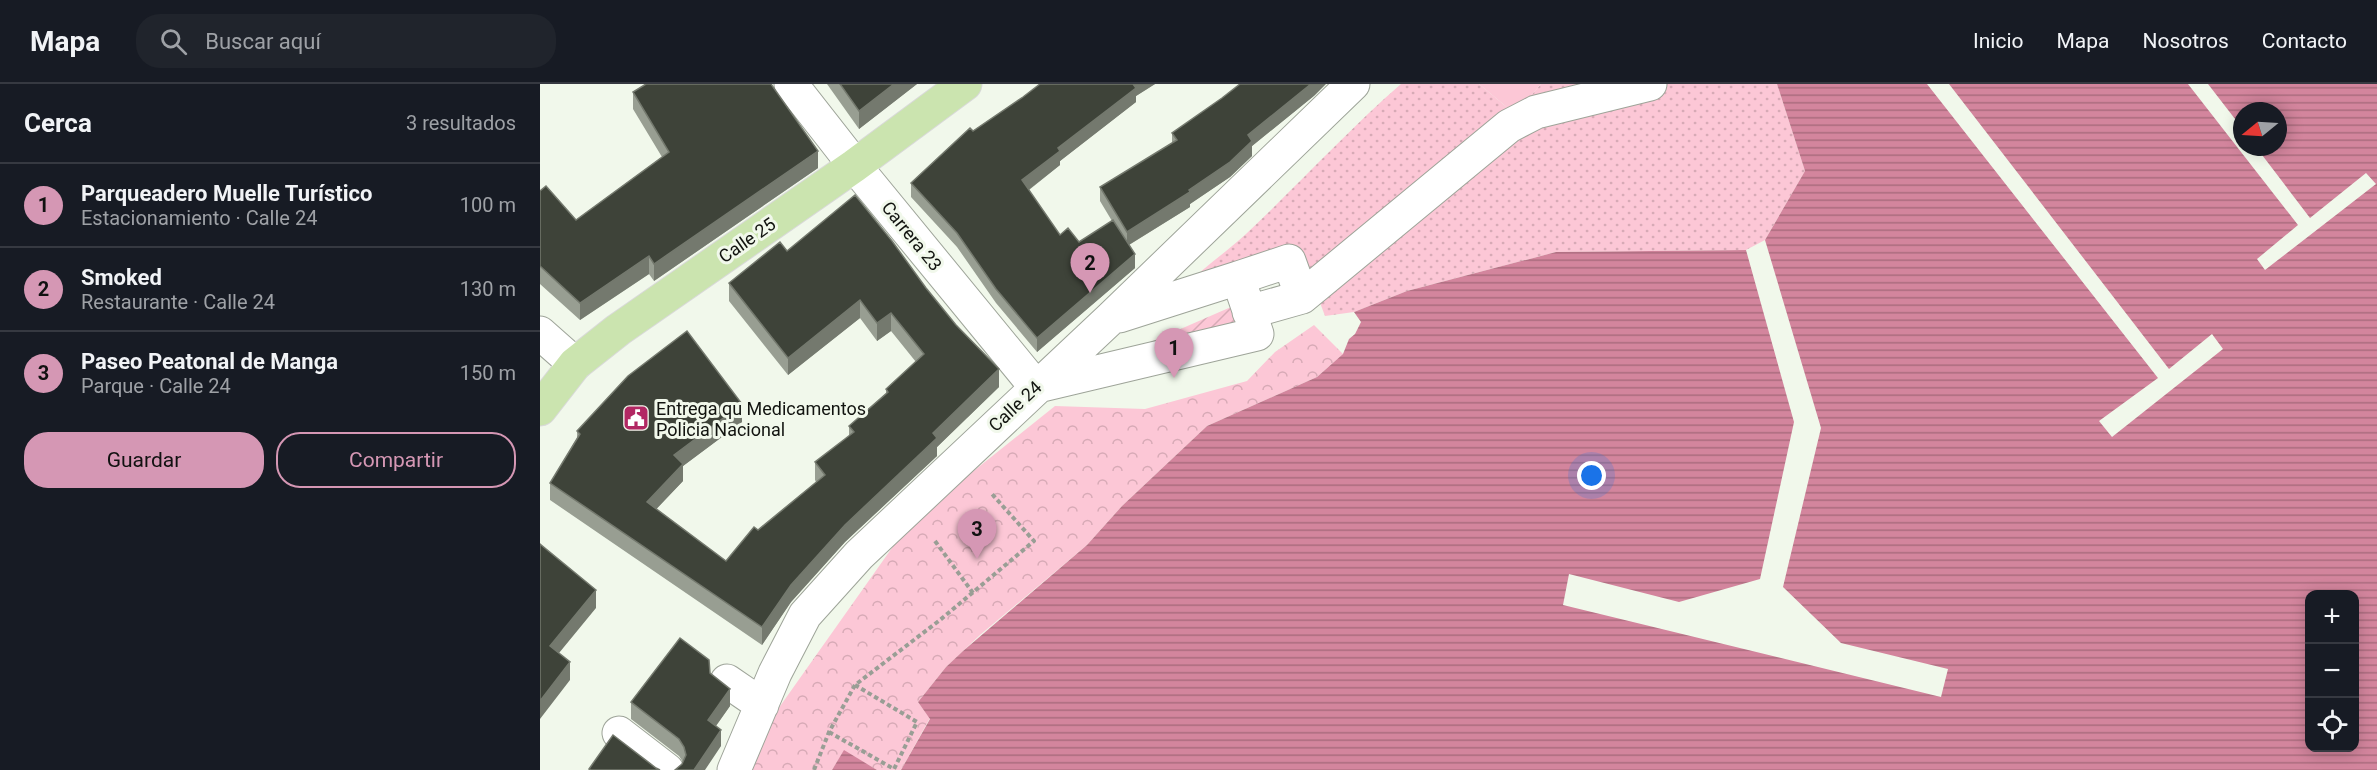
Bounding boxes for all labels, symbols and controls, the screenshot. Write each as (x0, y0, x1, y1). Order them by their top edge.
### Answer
search box (136, 14, 556, 68)
text: Mapa (30, 25, 100, 58)
icon: search (157, 25, 190, 58)
text: Buscar aquí (205, 29, 321, 54)
text: Inicio (1973, 29, 2023, 53)
text: Mapa (2056, 29, 2109, 53)
text: Nosotros (2142, 29, 2229, 53)
text: Contacto (2262, 29, 2347, 53)
north arrow (2233, 102, 2287, 156)
text: Cerca (24, 108, 92, 138)
text: 3 resultados (406, 111, 516, 135)
text: Parqueadero Muelle Turístico (81, 181, 373, 206)
text: 1 (38, 193, 49, 217)
text: 100 m (460, 193, 516, 217)
street label: Carrera 23 (878, 197, 946, 275)
text: Estacionamiento · Calle 24 (81, 206, 317, 230)
street label: Calle 25 (715, 213, 779, 267)
pin: 2 (1070, 244, 1110, 293)
text: Smoked (81, 265, 162, 290)
text: 2 (38, 277, 49, 301)
text: 130 m (460, 277, 516, 301)
text: Restaurante · Calle 24 (81, 290, 275, 314)
pin: 1 (1154, 328, 1194, 378)
text: Paseo Peatonal de Manga (81, 349, 338, 374)
text: 3 (38, 361, 49, 385)
text: 150 m (460, 361, 516, 385)
text: Parque · Calle 24 (81, 374, 231, 398)
street label: Calle 24 (984, 376, 1046, 436)
place label: Entrega qu Medicamentos Policia Nacional (656, 398, 866, 440)
public building icon: Entrega qu Medicamentos Policia Nacional (621, 403, 651, 433)
button: Guardar (24, 432, 264, 488)
button: Compartir (276, 432, 516, 488)
your location (1577, 461, 1606, 490)
pin: 3 (958, 510, 996, 559)
map controls (2305, 590, 2359, 752)
button: + (2305, 590, 2359, 644)
button: − (2305, 644, 2359, 698)
button: locate (2305, 698, 2359, 752)

